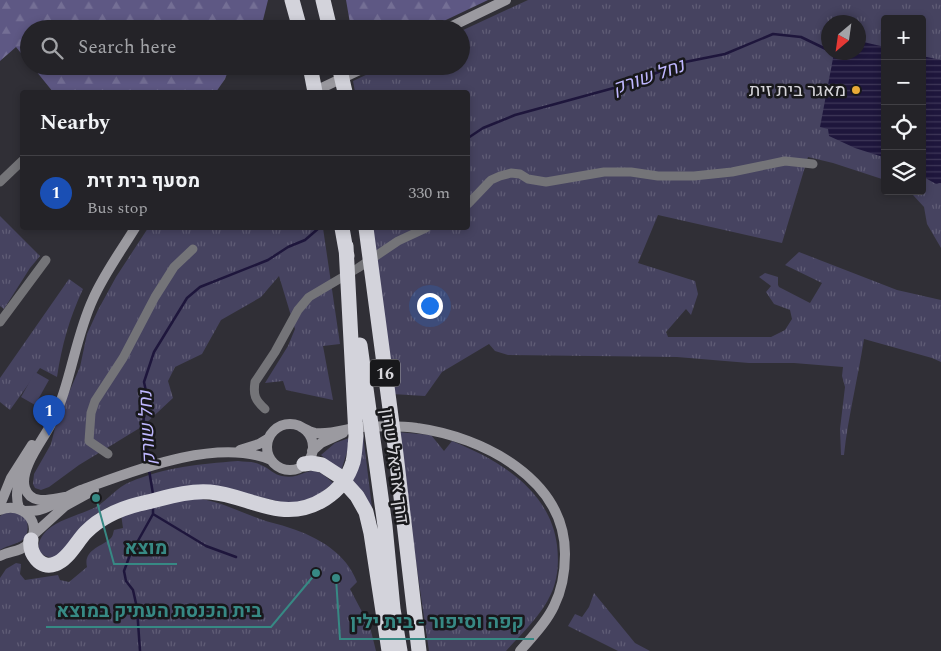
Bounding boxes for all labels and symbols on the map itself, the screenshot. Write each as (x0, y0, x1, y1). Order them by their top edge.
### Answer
north arrow (821, 15, 866, 60)
water label: נחל שורק (609, 51, 689, 103)
place label: מאגר בית זית (749, 77, 846, 104)
marker: מאגר בית זית (850, 84, 862, 96)
your location (417, 293, 443, 319)
road number: 16 (370, 359, 400, 386)
water label: נחל שורק (131, 389, 164, 466)
pin: 1 (33, 395, 65, 436)
street label: דרך אריאל שרון (373, 407, 416, 526)
callout: מוצא (114, 530, 177, 564)
text: מוצא (125, 534, 167, 563)
callout: בית הכנסת העתיק במוצא (46, 593, 271, 627)
text: בית הכנסת העתיק במוצא (57, 597, 262, 626)
callout: קפה וסיפור - בית ילין (340, 605, 534, 639)
text: קפה וסיפור - בית ילין (350, 608, 524, 637)

